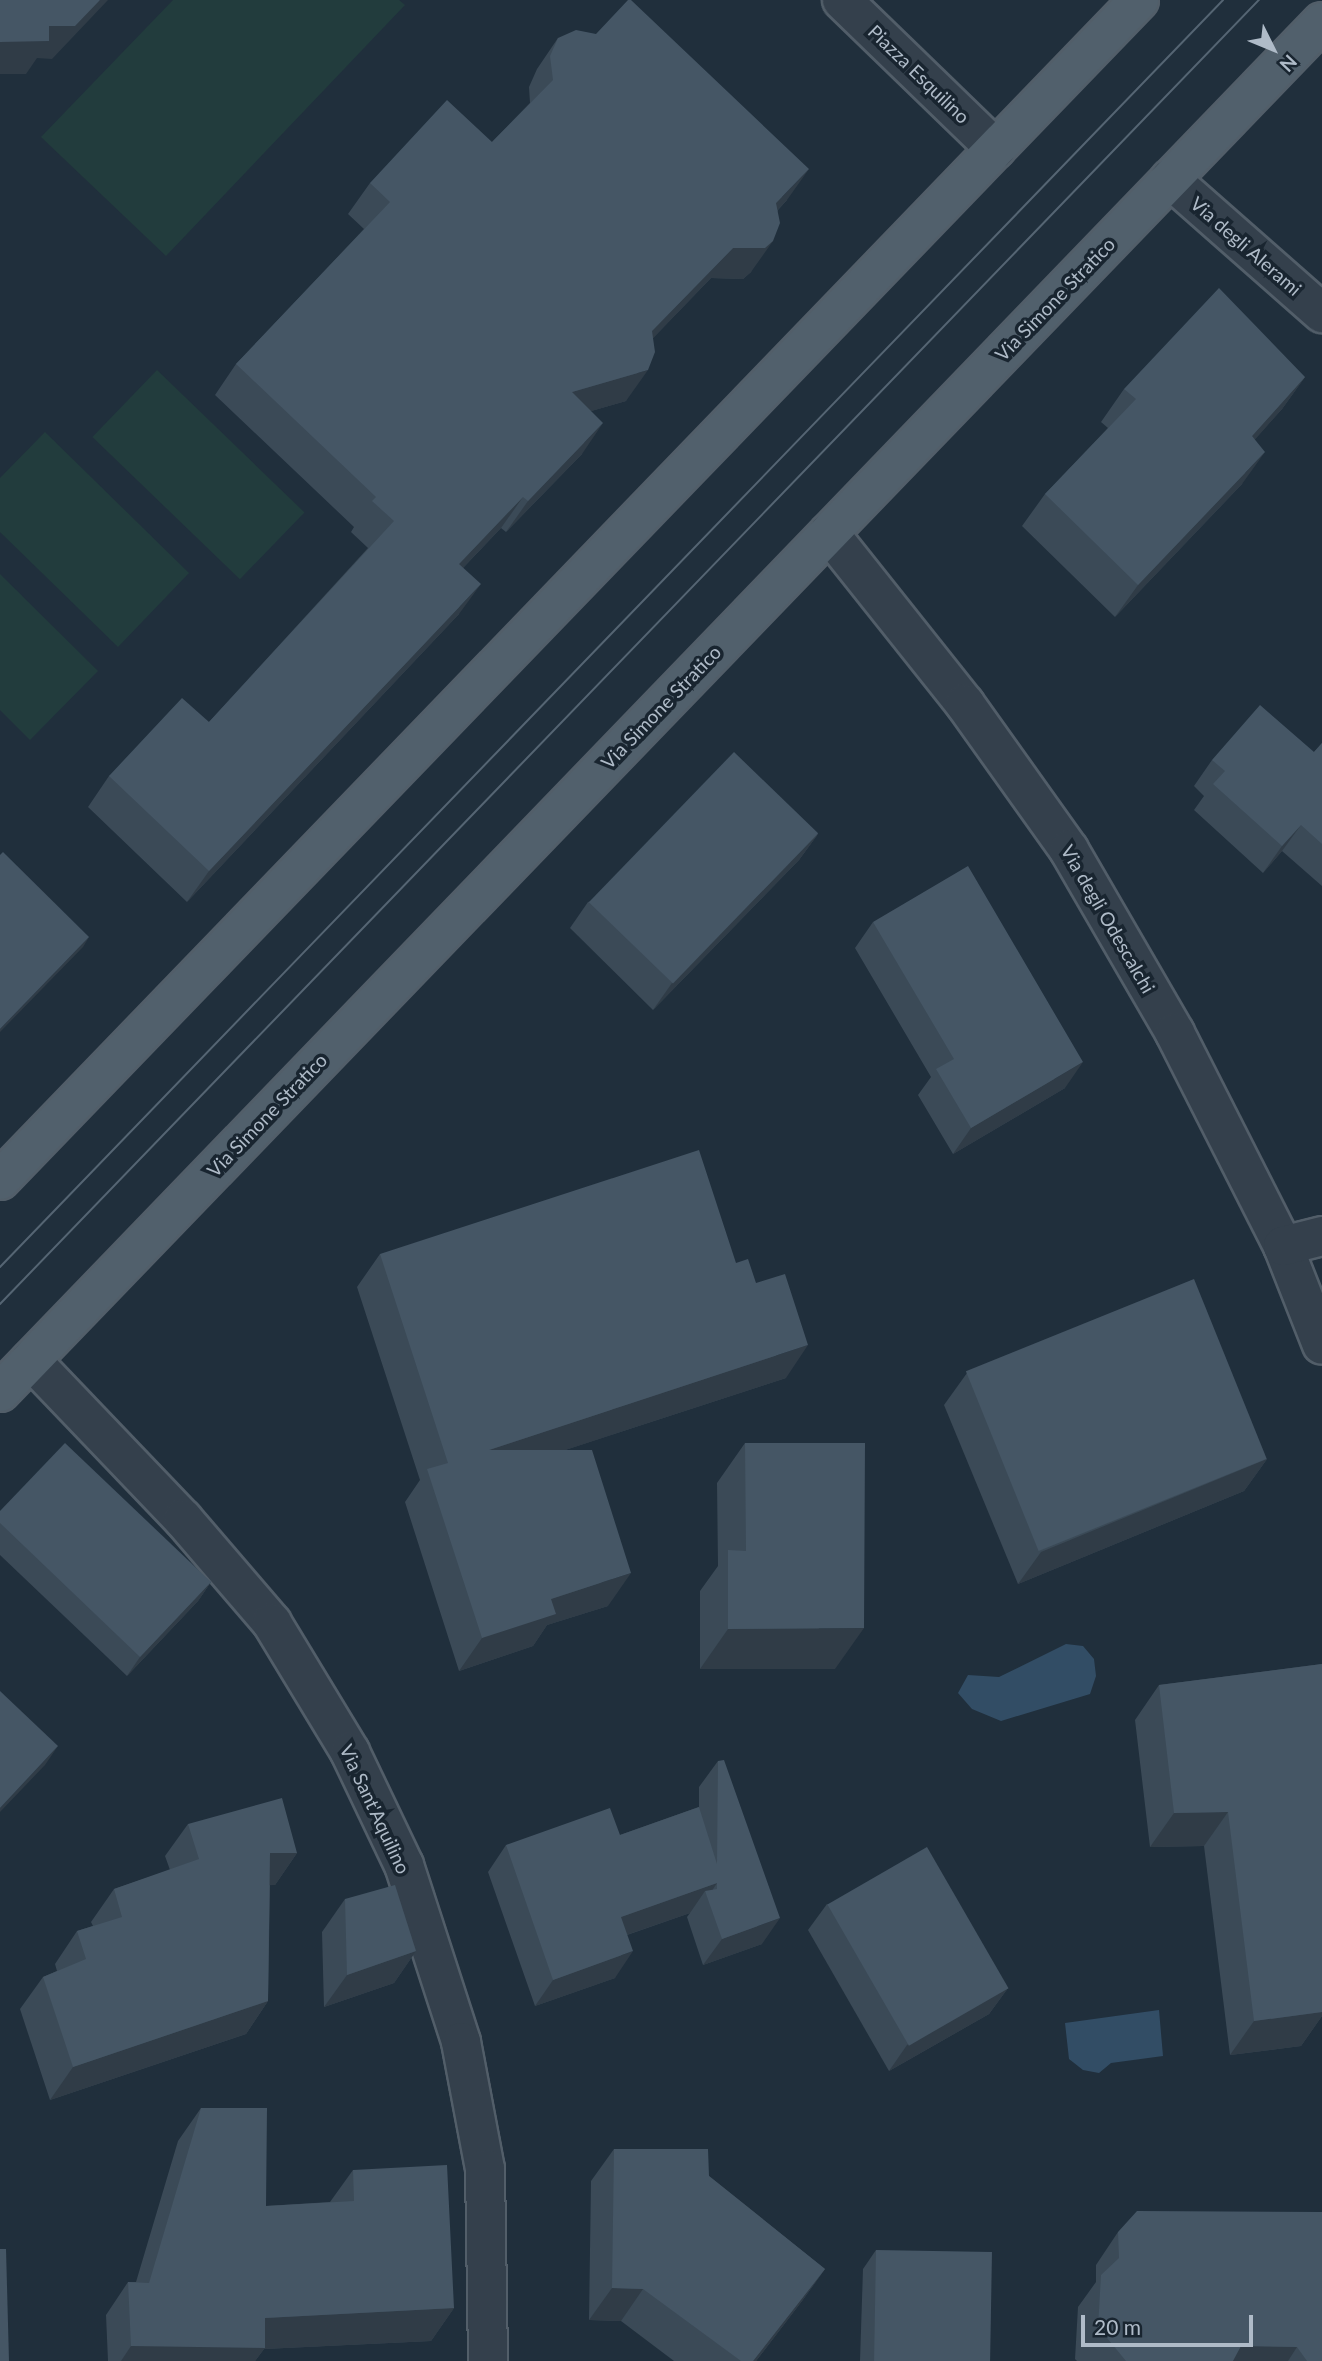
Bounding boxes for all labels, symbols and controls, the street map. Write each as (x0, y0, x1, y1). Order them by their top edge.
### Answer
north arrow (1238, 14, 1308, 84)
street label: Piazza Esquilino (864, 20, 974, 128)
text: N (1275, 50, 1302, 77)
street label: Via degli Alerami (1186, 191, 1306, 301)
street label: Via Simone Stratico (990, 233, 1120, 365)
street label: Via Simone Stratico (596, 641, 726, 773)
street label: Via degli Odescalchi (1056, 841, 1160, 997)
street label: Via Simone Stratico (202, 1049, 332, 1181)
street label: Via Sant'Aquilino (335, 1741, 415, 1877)
scale bar (1084, 2302, 1256, 2346)
text: 20 m (1094, 2314, 1141, 2339)

